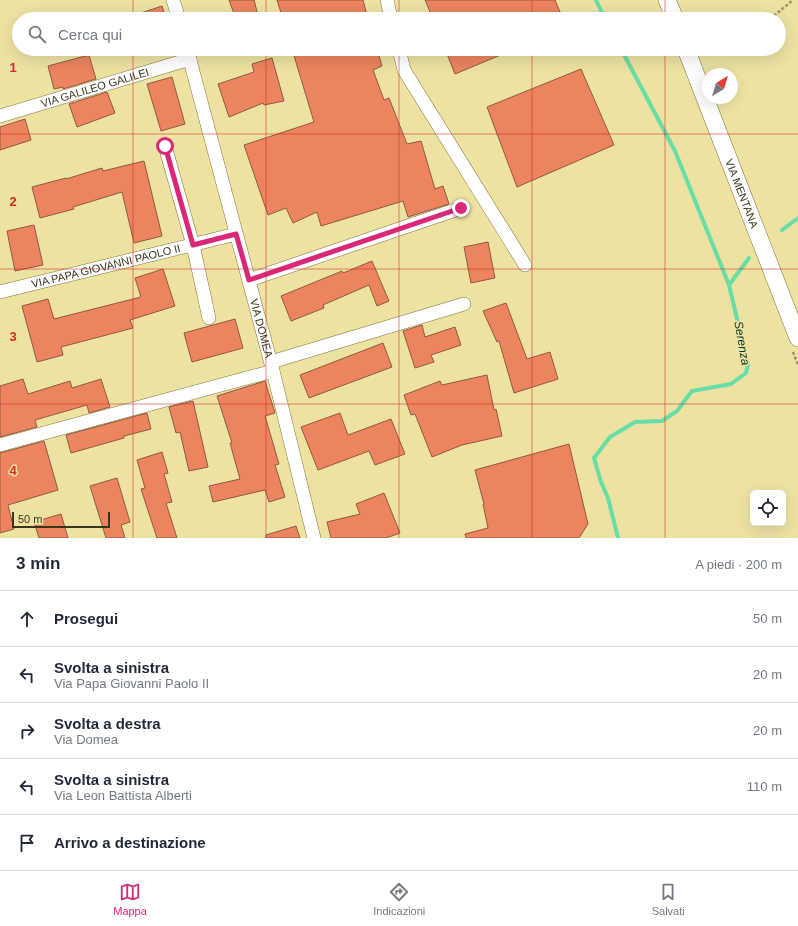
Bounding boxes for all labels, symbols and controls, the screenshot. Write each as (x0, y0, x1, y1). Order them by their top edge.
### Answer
search box (12, 12, 786, 56)
icon: search (26, 23, 48, 45)
text: Cerca qui (58, 26, 122, 43)
text: 1 (9, 60, 17, 75)
street label: VIA GALILEO GALILEI (39, 66, 150, 109)
north arrow (702, 68, 738, 104)
route start (156, 137, 174, 155)
street label: VIA MENTANA (723, 157, 761, 230)
text: 2 (9, 194, 17, 209)
route end (452, 199, 470, 217)
street label: VIA PAPA GIOVANNI PAOLO II (30, 242, 181, 290)
street label: VIA DOMEA (248, 297, 275, 360)
water label: Serenza (731, 320, 753, 367)
text: 3 (9, 329, 17, 344)
text: 4 (9, 463, 17, 478)
map controls (750, 490, 786, 526)
button: locate (750, 490, 786, 526)
scale bar (12, 510, 110, 529)
text: 50 m (18, 513, 42, 525)
text: 3 min (16, 554, 60, 573)
text: A piedi · 200 m (695, 557, 782, 572)
icon: ahead (16, 608, 38, 630)
text: Prosegui (54, 610, 118, 627)
text: 50 m (753, 611, 782, 626)
text: Svolta a sinistra (54, 659, 169, 676)
icon: left (16, 664, 38, 686)
text: 20 m (753, 667, 782, 682)
text: Via Papa Giovanni Paolo II (54, 676, 209, 691)
text: Svolta a destra (54, 715, 161, 732)
icon: right (16, 720, 38, 742)
text: 20 m (753, 723, 782, 738)
text: Via Domea (54, 732, 118, 747)
text: Svolta a sinistra (54, 771, 169, 788)
icon: left (16, 776, 38, 798)
text: 110 m (747, 779, 782, 794)
text: Via Leon Battista Alberti (54, 788, 192, 803)
icon: arrive (16, 832, 38, 854)
text: Arrivo a destinazione (54, 834, 206, 851)
tab: Mappa (113, 881, 147, 917)
tab: Indicazioni (373, 881, 425, 917)
tab: Salvati (652, 881, 685, 917)

